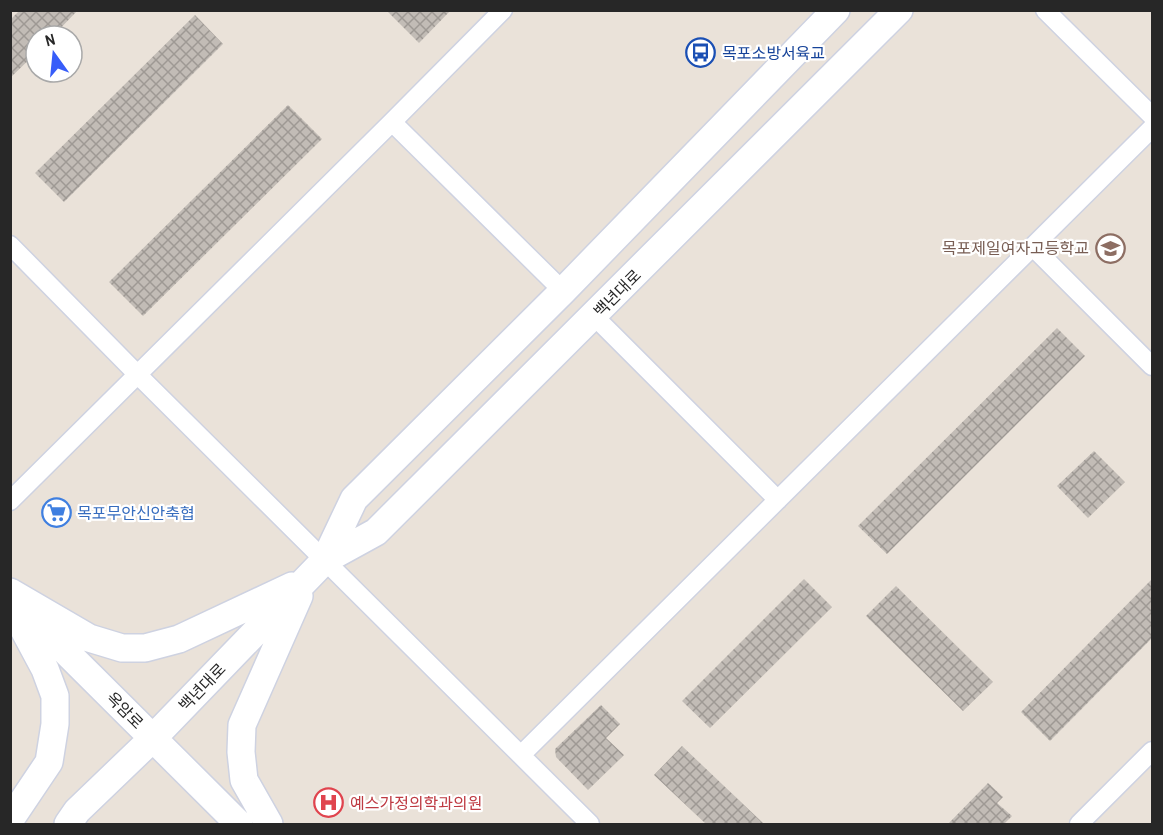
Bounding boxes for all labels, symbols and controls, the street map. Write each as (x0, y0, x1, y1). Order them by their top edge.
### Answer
north arrow (24, 24, 84, 84)
text: N (43, 28, 58, 51)
bus stop icon: 목포소방서육교 (685, 37, 717, 69)
place label: 목포소방서육교 (722, 42, 825, 64)
school or university icon: 목포제일여자고등학교 (1094, 232, 1126, 264)
place label: 목포제일여자고등학교 (942, 237, 1089, 259)
street label: 백년대로 (588, 264, 646, 322)
supermarket icon: 목포무안신안축협 (40, 497, 72, 529)
place label: 목포무안신안축협 (77, 502, 195, 524)
street label: 백년대로 (174, 658, 231, 716)
street label: 옥암로 (102, 687, 149, 734)
hospital icon: 예스가정의학과의원 (313, 787, 345, 819)
place label: 예스가정의학과의원 (350, 792, 482, 814)

